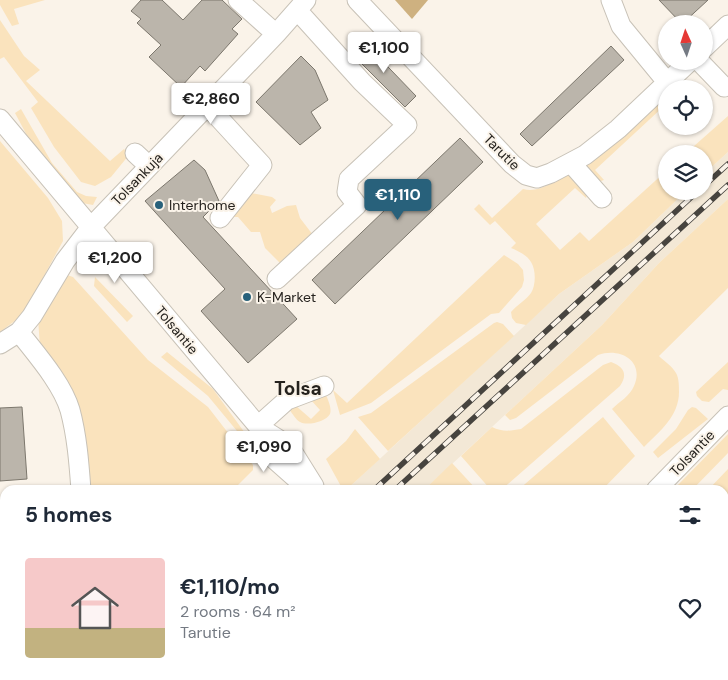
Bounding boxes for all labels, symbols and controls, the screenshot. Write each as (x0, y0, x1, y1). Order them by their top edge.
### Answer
north arrow (658, 15, 712, 70)
map controls (658, 15, 713, 200)
pin: €1,100 (343, 32, 425, 74)
text: €1,100 (359, 37, 409, 58)
button: locate (658, 80, 713, 135)
pin: €2,860 (170, 82, 252, 125)
text: €2,860 (182, 88, 240, 109)
street label: Tarutie (480, 130, 524, 174)
button: layers (658, 145, 713, 200)
street label: Tolsankuja (107, 149, 167, 209)
pin: €1,110 (357, 178, 439, 221)
text: €1,110 (375, 184, 421, 205)
place label: Interhome (169, 196, 236, 214)
marker: Interhome (153, 199, 165, 211)
pin: €1,200 (74, 242, 156, 284)
text: €1,200 (88, 247, 142, 268)
place label: K-Market (257, 288, 316, 306)
marker: K-Market (241, 291, 253, 303)
street label: Tolsantie (152, 302, 202, 358)
district label: Tolsa (274, 376, 322, 401)
street label: Tolsantie (666, 426, 718, 480)
pin: €1,090 (223, 430, 305, 473)
text: €1,090 (236, 436, 292, 457)
text: 5 homes (25, 501, 112, 529)
icon: filters (676, 501, 704, 529)
text: €1,110/mo (180, 573, 280, 601)
icon: home (65, 578, 125, 638)
icon: heart (676, 594, 704, 622)
text: 2 rooms · 64 m² (180, 601, 296, 622)
text: Tarutie (180, 622, 231, 643)

